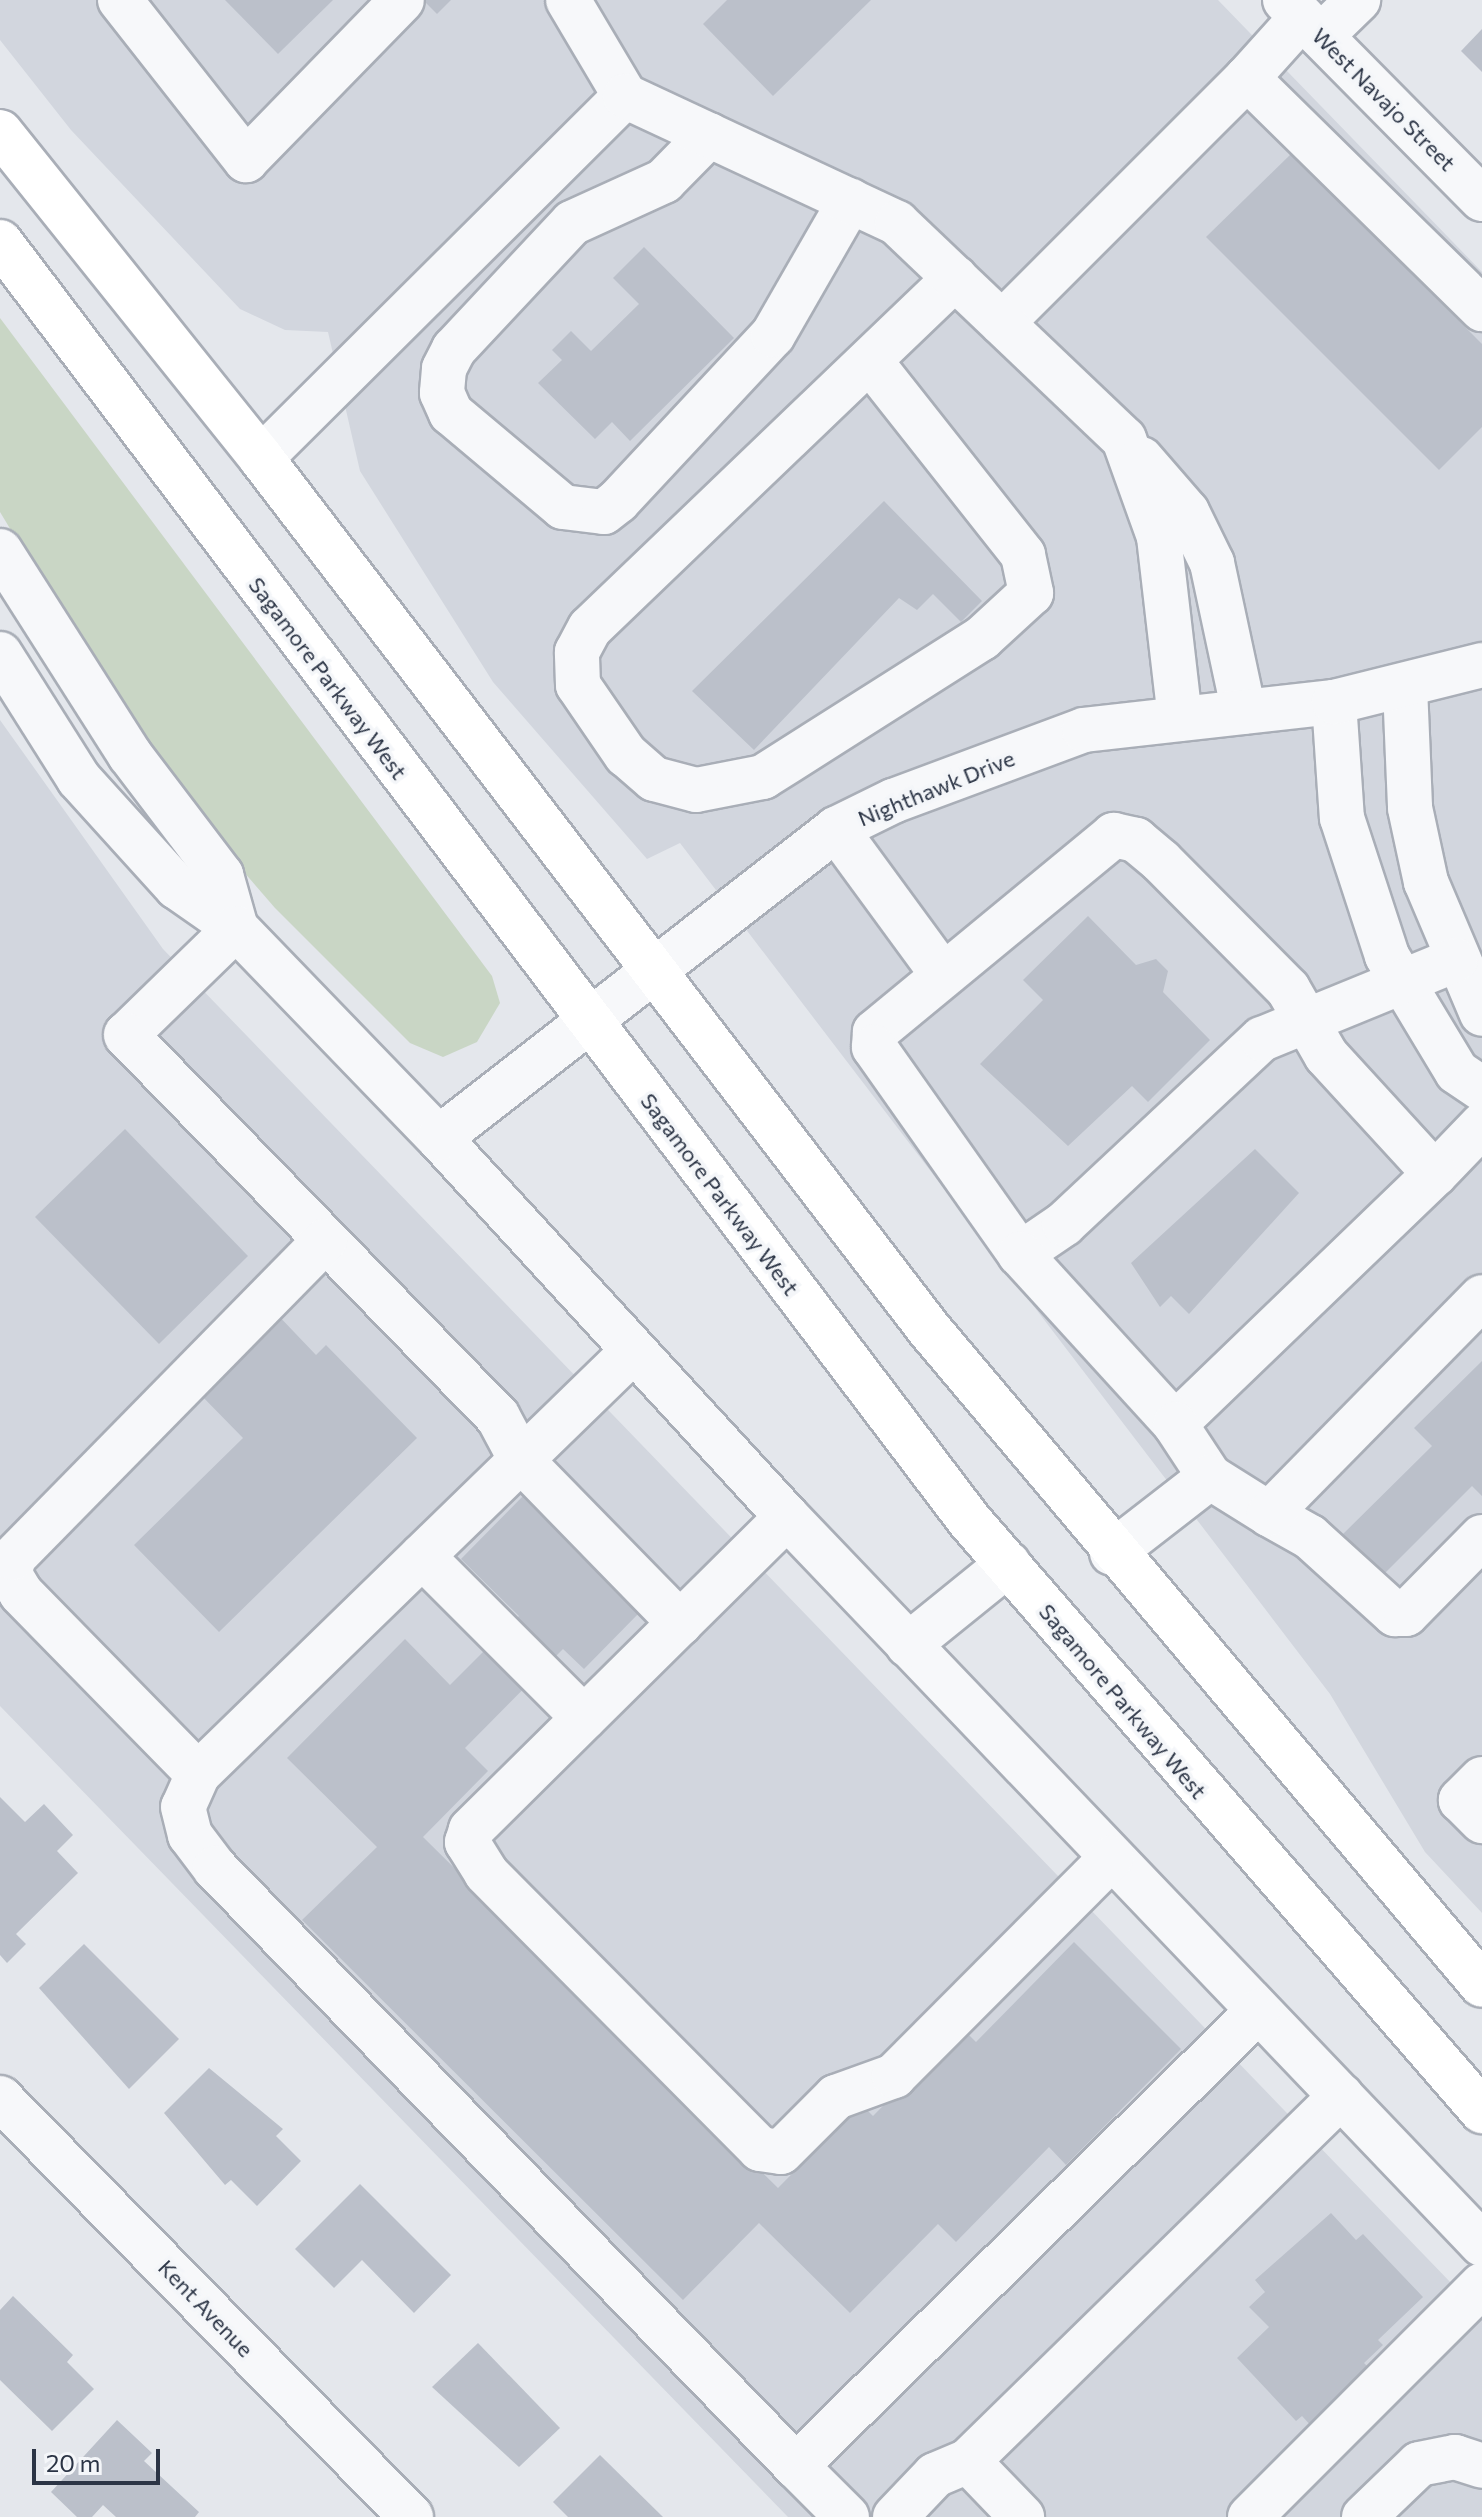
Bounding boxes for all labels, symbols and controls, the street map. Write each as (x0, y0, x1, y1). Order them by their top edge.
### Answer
street label: West Navajo Street (1307, 22, 1461, 176)
street label: Sagamore Parkway West (243, 572, 413, 784)
street label: Nighthawk Drive (854, 745, 1018, 831)
street label: Sagamore Parkway West (635, 1088, 805, 1300)
street label: Sagamore Parkway West (1034, 1598, 1212, 1804)
street label: Kent Avenue (153, 2254, 259, 2362)
scale bar (36, 2433, 164, 2483)
text: 20 m (46, 2448, 100, 2477)

